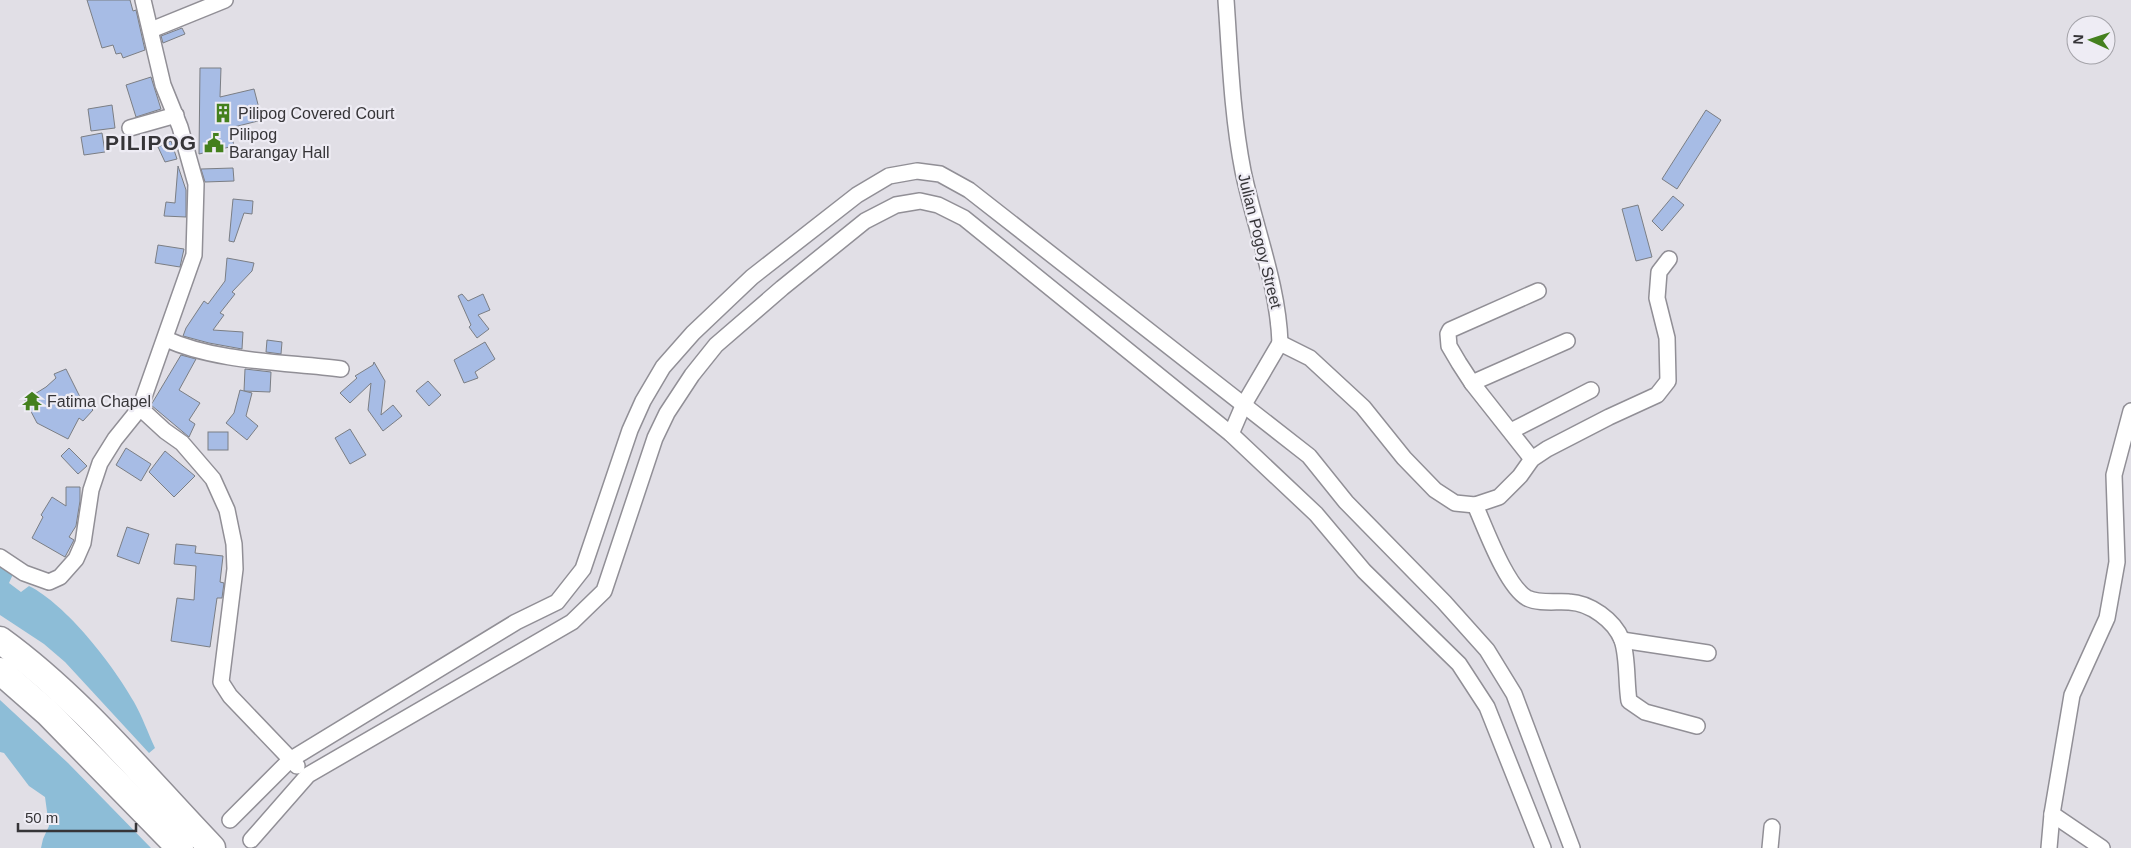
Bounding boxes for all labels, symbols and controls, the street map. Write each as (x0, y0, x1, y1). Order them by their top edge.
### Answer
north arrow (2066, 15, 2116, 65)
text: N (2070, 34, 2086, 45)
building icon: Pilipog Covered Court (212, 102, 234, 124)
place label: Pilipog Covered Court (238, 105, 395, 122)
place label: Pilipog Barangay Hall (229, 126, 330, 161)
district label: PILIPOG (105, 131, 197, 154)
public building icon: Pilipog Barangay Hall (203, 132, 225, 154)
street label: Julian Pogoy Street (1235, 172, 1285, 311)
temple icon: Fatima Chapel (21, 390, 43, 412)
place label: Fatima Chapel (47, 393, 151, 410)
scale bar (18, 800, 135, 832)
text: 50 m (25, 809, 58, 826)

